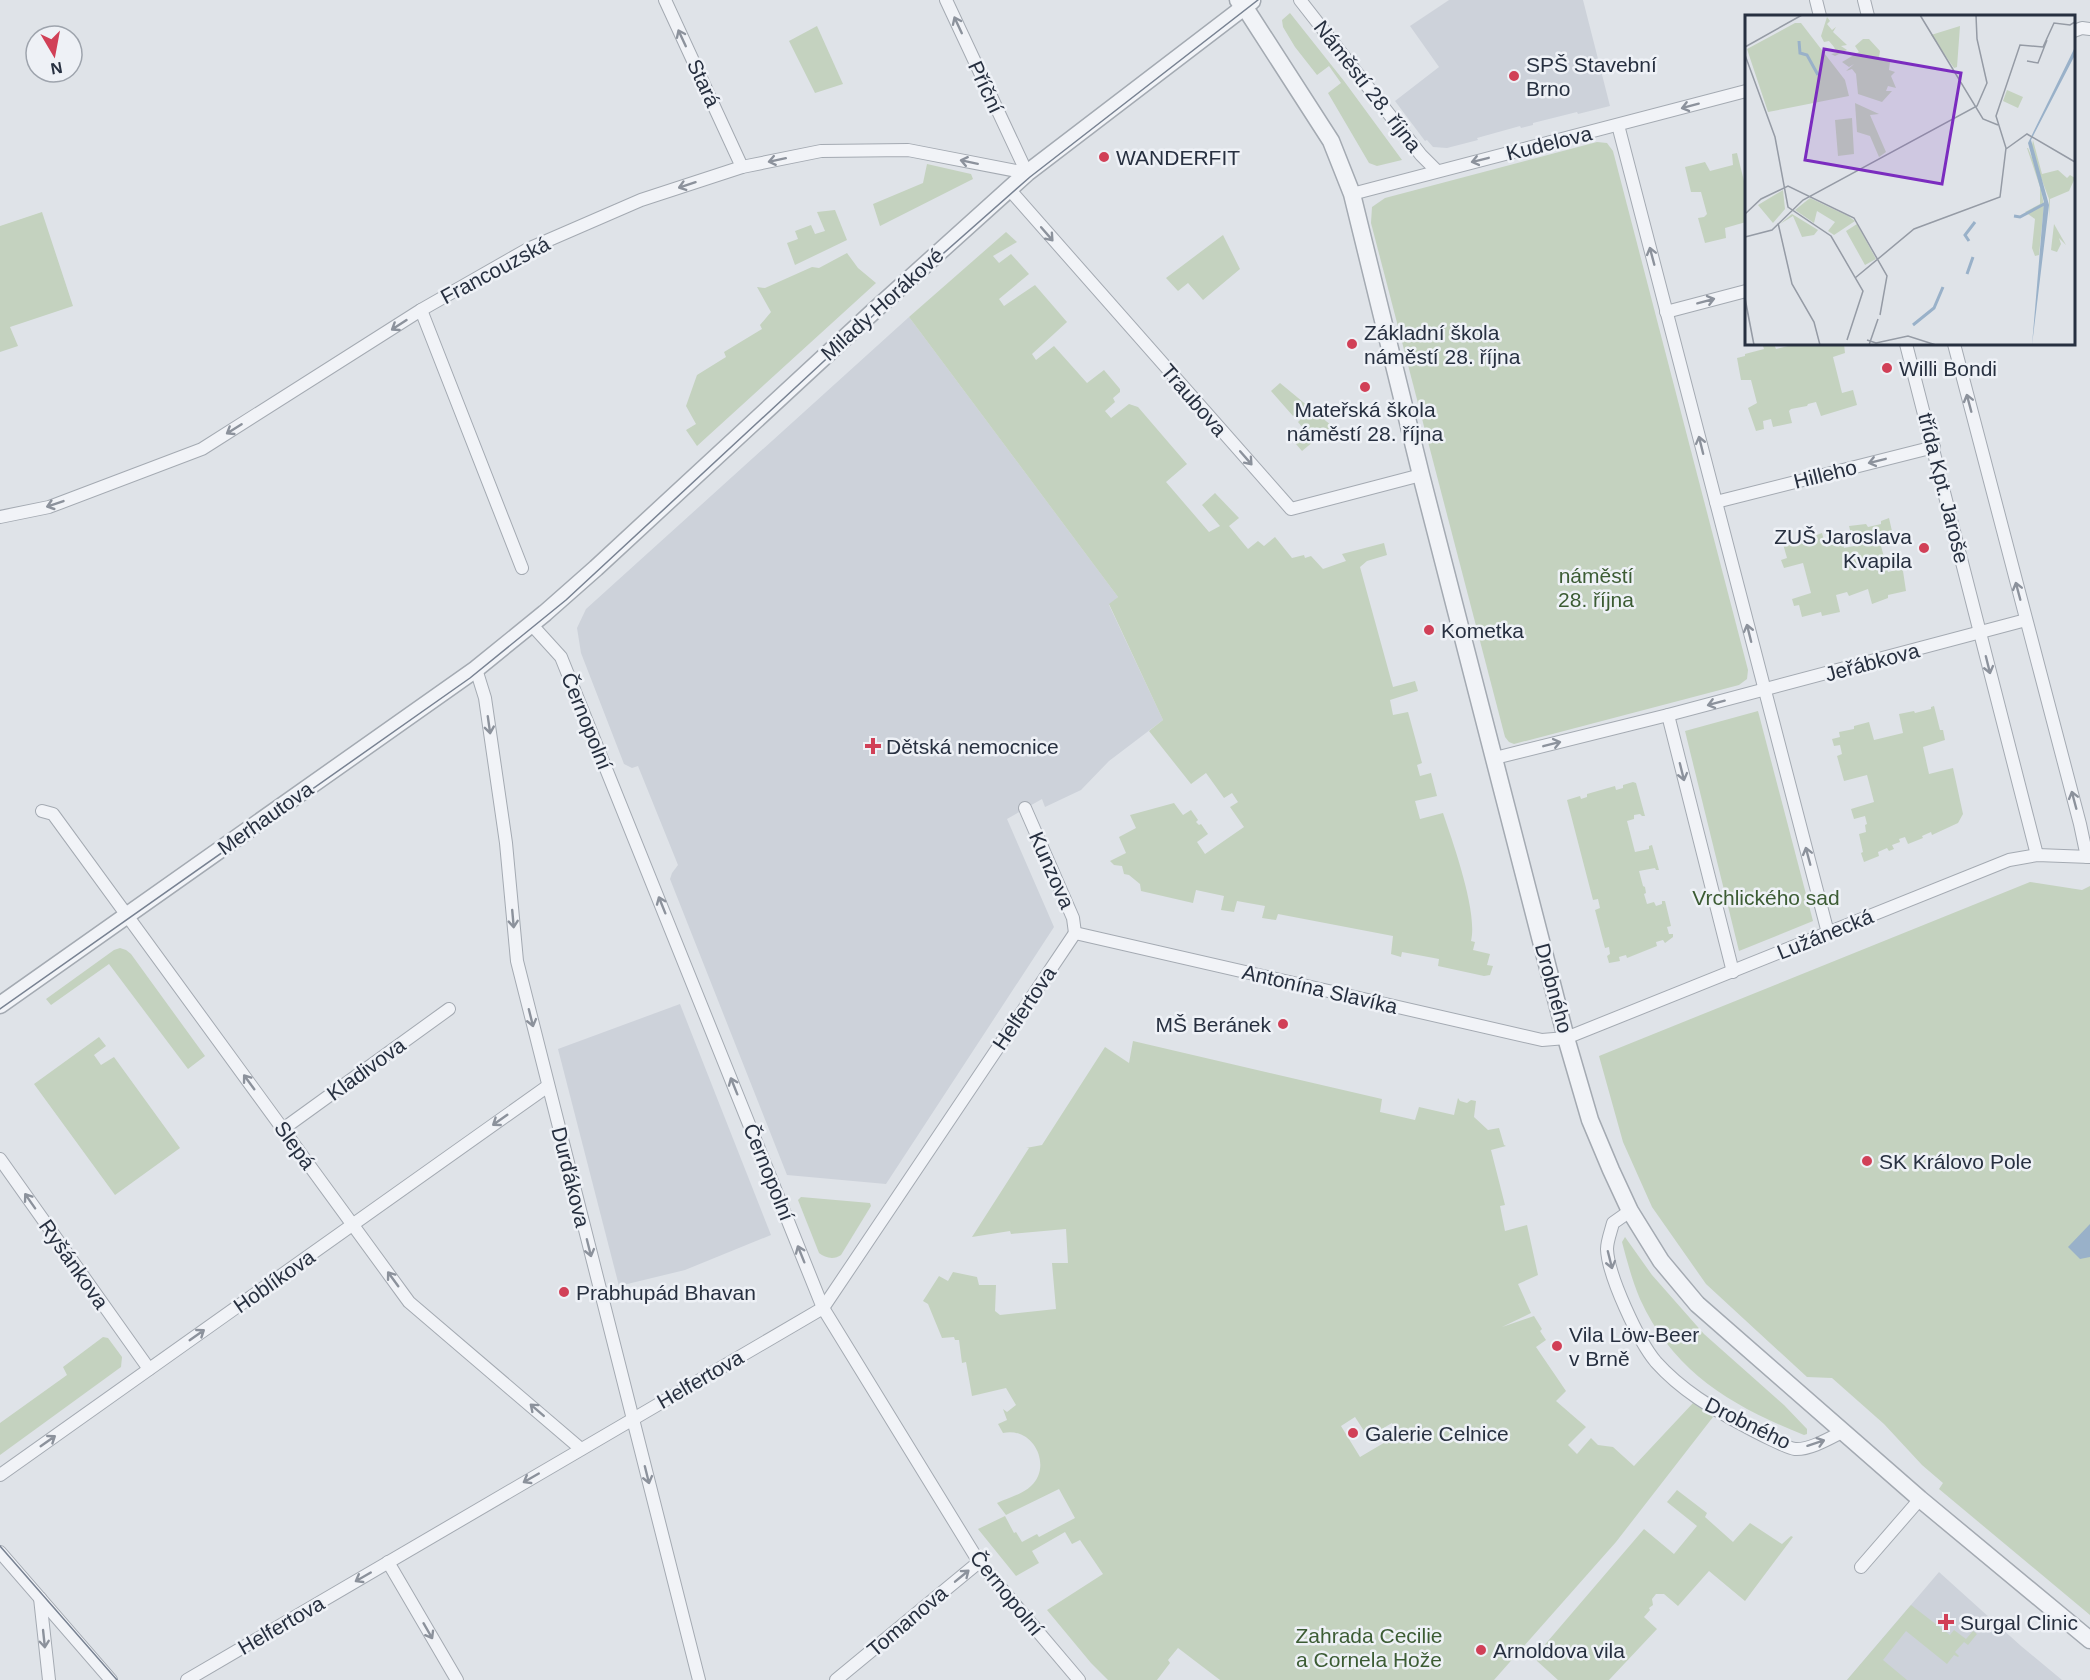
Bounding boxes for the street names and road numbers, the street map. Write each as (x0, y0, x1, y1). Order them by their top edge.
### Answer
street label: Náměstí 28. října (1310, 16, 1426, 156)
street label: Stará (683, 55, 725, 111)
street label: Příční (964, 57, 1008, 117)
street label: Kudelova (1504, 121, 1595, 165)
street label: Francouzská (437, 231, 554, 308)
street label: Milady Horákové (816, 243, 948, 365)
street label: Traubova (1156, 359, 1232, 441)
street label: třída Kpt. Jaroše (1914, 410, 1974, 566)
street label: Hilleho (1791, 455, 1859, 493)
street label: Jeřábkova (1822, 638, 1922, 686)
street label: Černopolní (557, 669, 617, 773)
street label: Merhautova (213, 777, 317, 859)
street label: Kunzova (1025, 828, 1079, 912)
street label: Lužánecká (1774, 904, 1877, 964)
street label: Drobného (1531, 940, 1577, 1036)
street label: Antonína Slavíka (1240, 960, 1400, 1018)
street label: Helfertova (988, 962, 1060, 1054)
street label: Kladivova (322, 1033, 410, 1105)
street label: Slepá (270, 1117, 320, 1174)
street label: Černopolní (739, 1120, 799, 1224)
street label: Durďákova (547, 1124, 595, 1230)
street label: Ryšánkova (35, 1215, 113, 1313)
street label: Hoblíkova (229, 1245, 319, 1317)
street label: Helfertova (653, 1345, 747, 1413)
street label: Drobného (1702, 1392, 1794, 1454)
street label: Černopolní (966, 1546, 1048, 1640)
street label: Tomanova (862, 1581, 952, 1661)
street label: Helfertova (234, 1591, 328, 1659)

